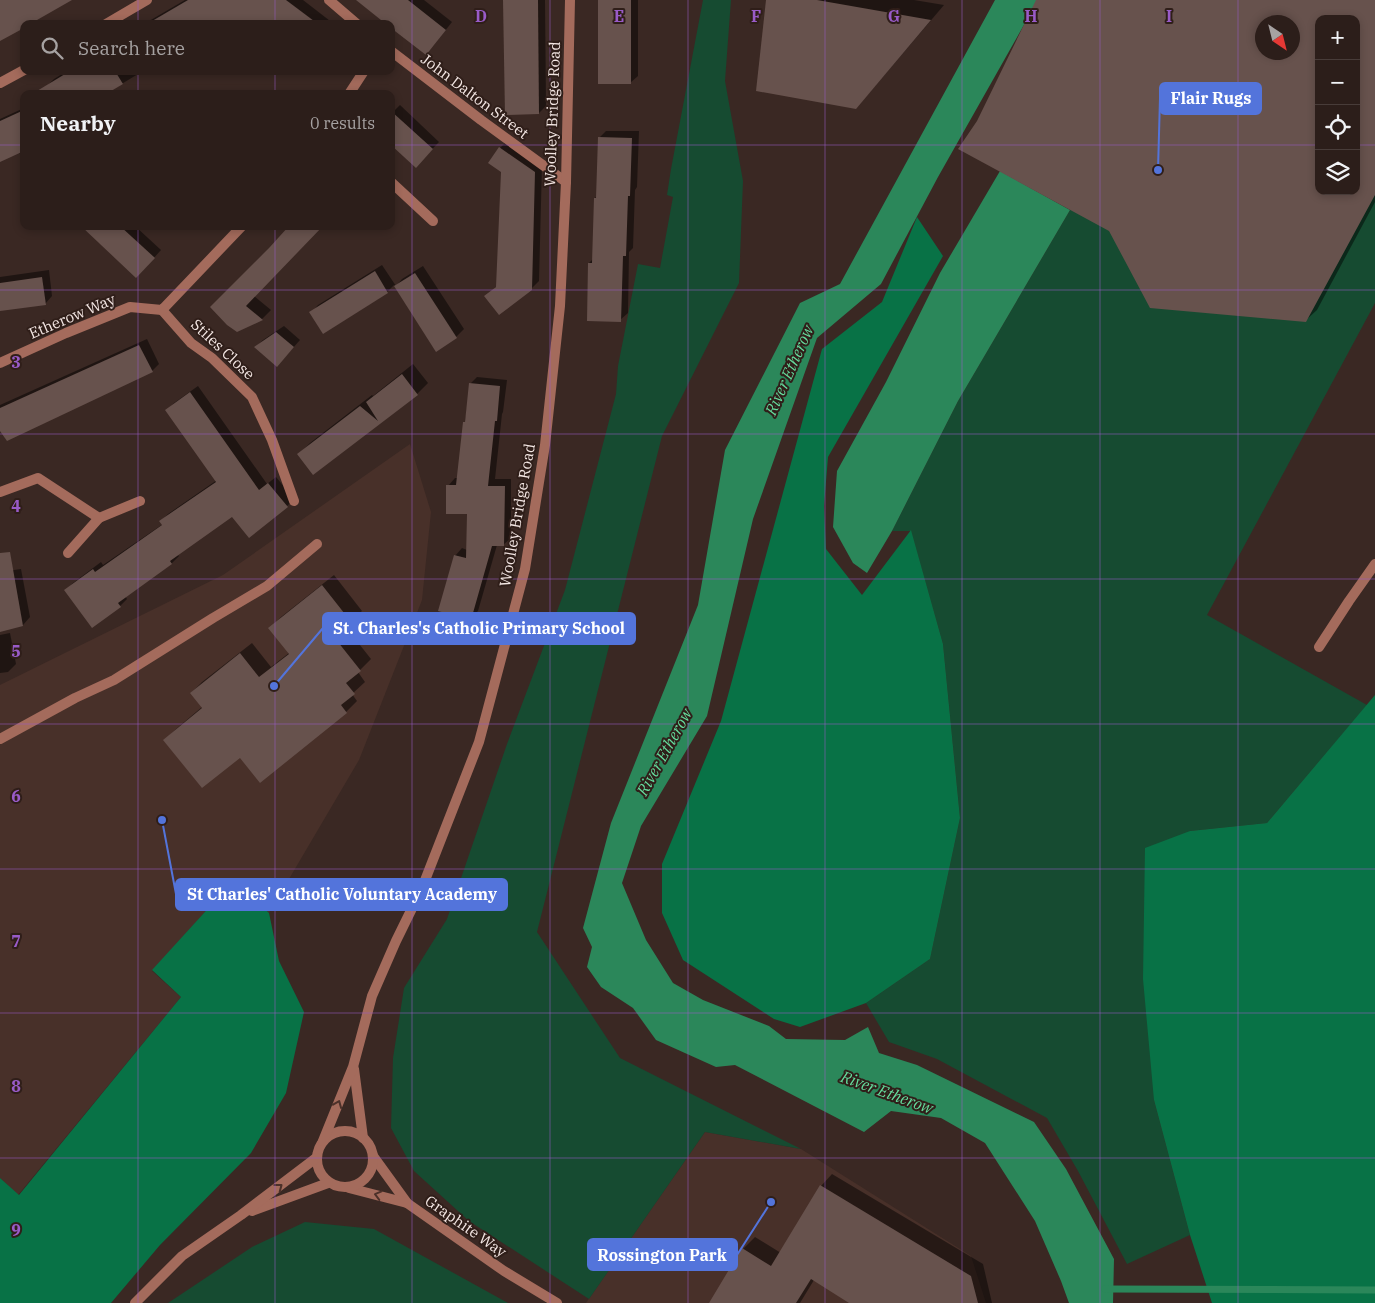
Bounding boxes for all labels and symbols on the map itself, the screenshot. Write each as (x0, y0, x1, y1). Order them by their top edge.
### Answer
text: D (475, 6, 487, 26)
text: E (614, 6, 624, 26)
text: F (751, 6, 761, 26)
text: G (888, 6, 900, 26)
text: H (1025, 6, 1038, 26)
text: I (1166, 6, 1172, 26)
north arrow (1255, 15, 1300, 60)
street label: Woolley Bridge Road (540, 41, 564, 187)
street label: John Dalton Street (417, 49, 533, 143)
callout: Flair Rugs (1160, 83, 1261, 114)
text: Flair Rugs (1171, 88, 1251, 108)
street label: Etherow Way (26, 289, 118, 343)
street label: Stiles Close (187, 315, 259, 383)
water label: River Etherow (760, 320, 818, 419)
text: 3 (11, 352, 21, 372)
street label: Woolley Bridge Road (495, 442, 539, 588)
text: 4 (11, 496, 21, 516)
callout: St. Charles's Catholic Primary School (323, 613, 635, 644)
text: St. Charles's Catholic Primary School (333, 618, 625, 638)
text: 5 (11, 641, 21, 661)
water label: River Etherow (631, 703, 697, 800)
text: 6 (11, 786, 21, 806)
callout: St Charles' Catholic Voluntary Academy (176, 879, 507, 910)
text: St Charles' Catholic Voluntary Academy (187, 884, 498, 904)
text: 7 (11, 931, 21, 951)
water label: River Etherow (837, 1066, 937, 1118)
text: 8 (11, 1076, 21, 1096)
one-way arrow (332, 1100, 342, 1109)
one-way arrow (273, 1184, 282, 1192)
one-way arrow (375, 1191, 383, 1201)
street label: Graphite Way (421, 1191, 511, 1261)
text: 9 (11, 1220, 21, 1240)
callout: Rossington Park (588, 1239, 737, 1270)
text: Rossington Park (597, 1245, 727, 1265)

